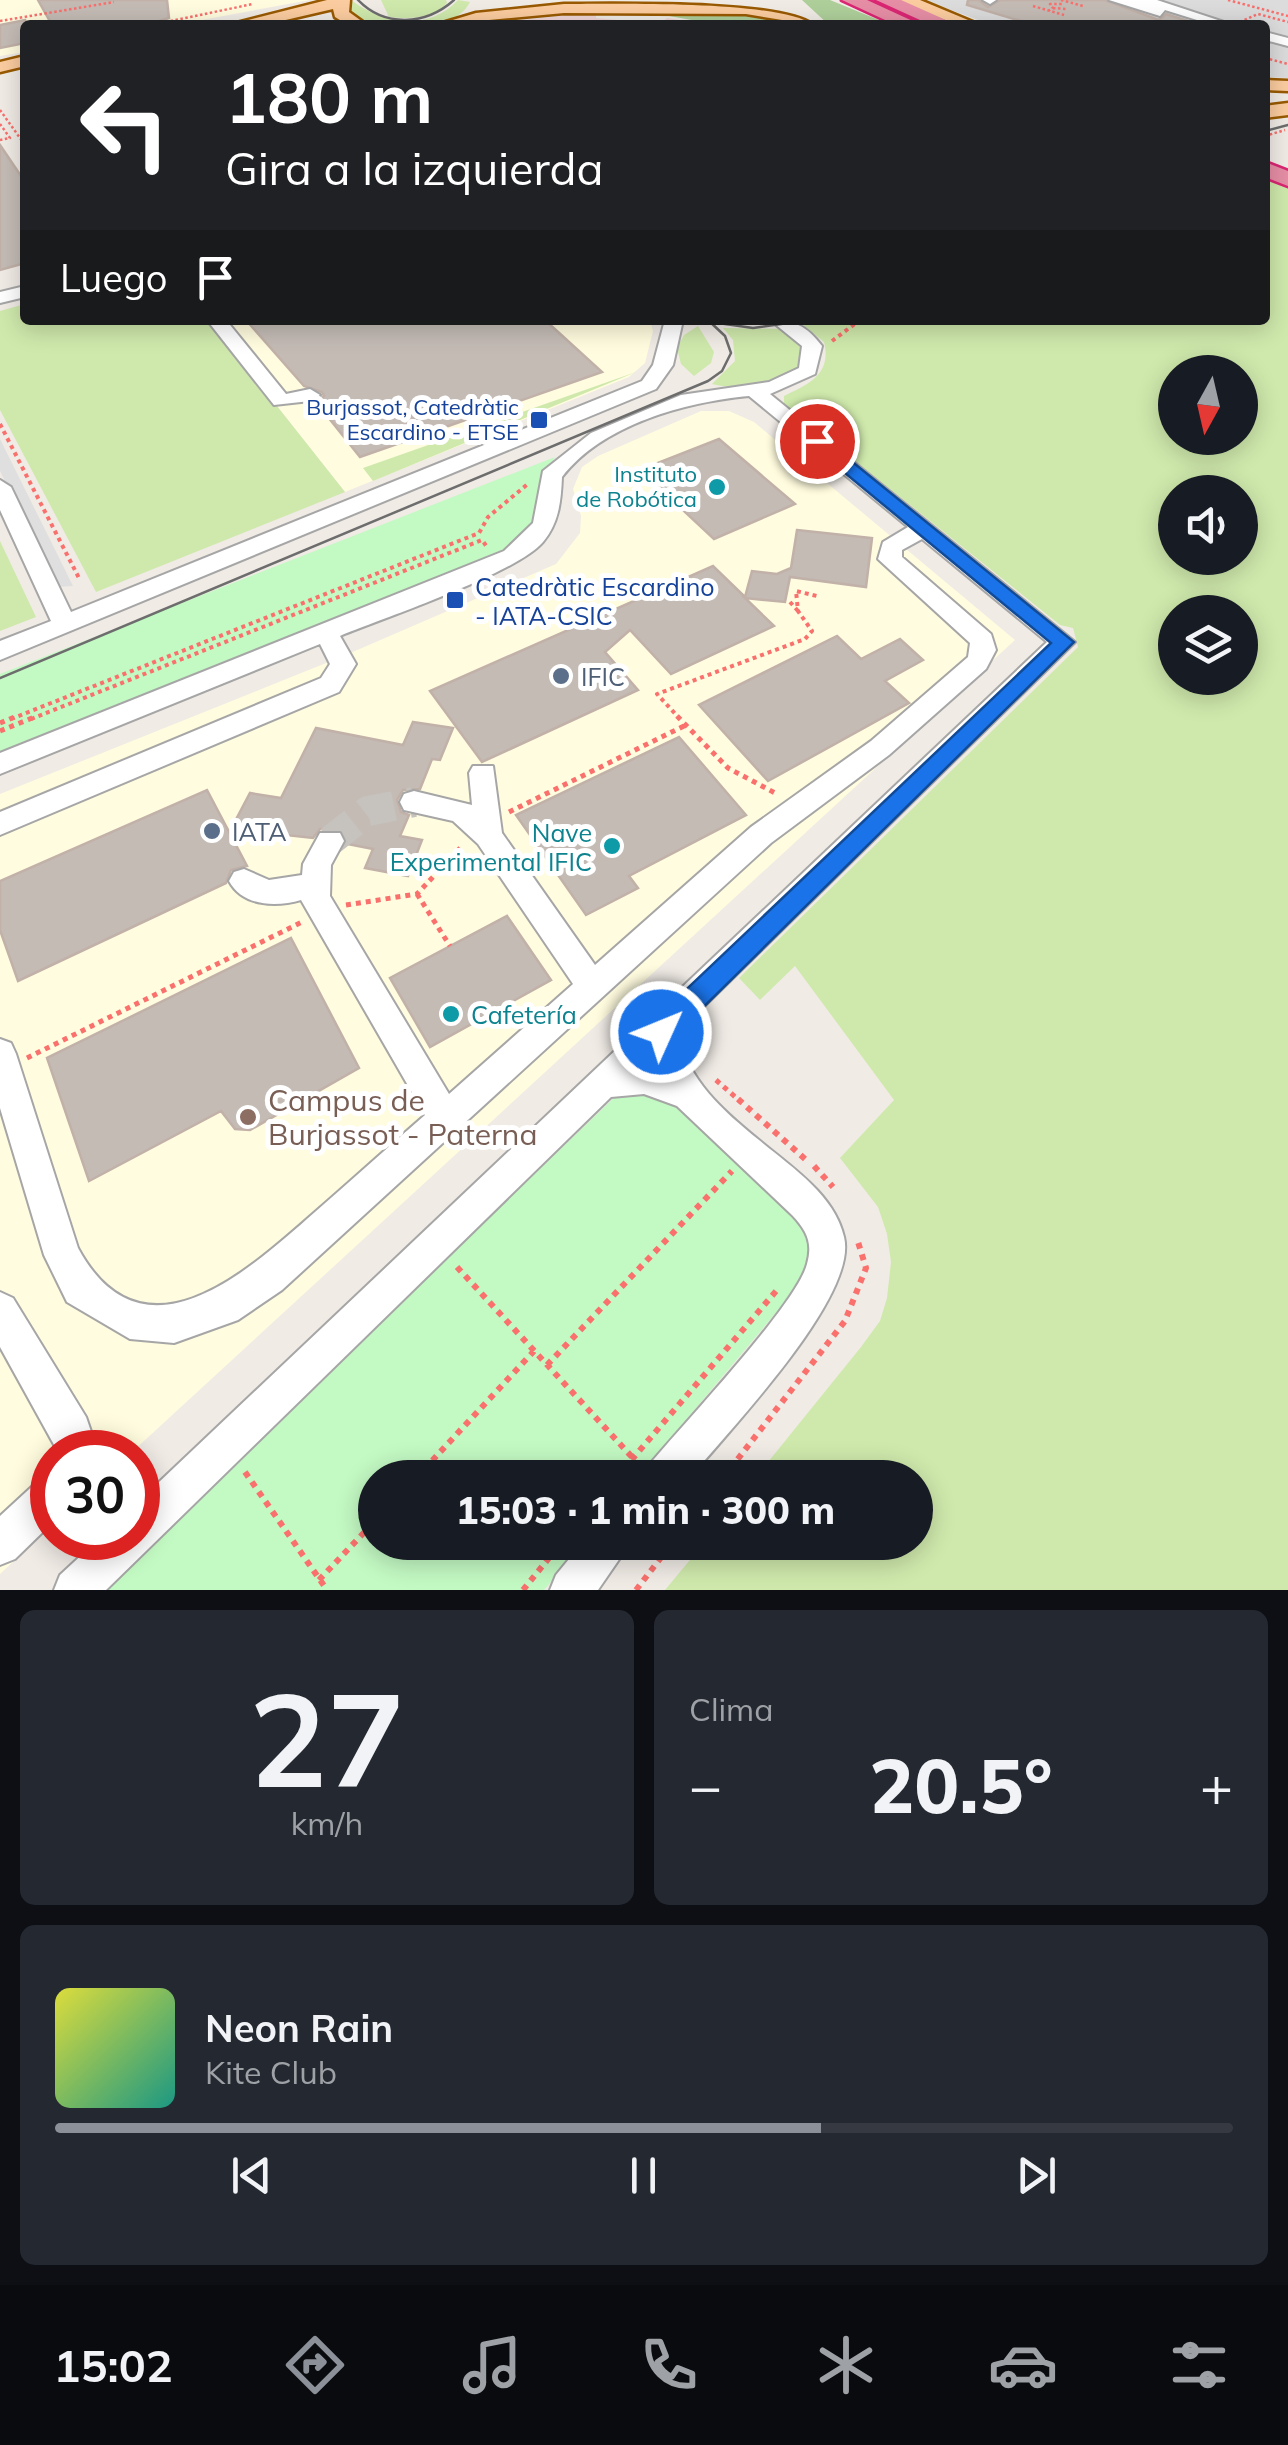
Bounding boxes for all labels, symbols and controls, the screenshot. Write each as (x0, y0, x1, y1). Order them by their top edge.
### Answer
text: 180 m (225, 53, 433, 141)
icon: left (60, 60, 190, 190)
text: Gira a la izquierda (225, 140, 603, 196)
icon: arrive (188, 250, 243, 305)
text: Luego (60, 254, 168, 302)
north arrow (1158, 355, 1258, 455)
map controls (1158, 355, 1258, 695)
place label: Burjassot, Catedràtic Escardino - ETSE (306, 393, 519, 446)
pin (775, 399, 860, 484)
marker: Burjassot, Catedràtic Escardino - ETSE (528, 409, 550, 431)
icon: arrive (790, 414, 845, 469)
place label: Instituto de Robótica (576, 460, 697, 513)
button: sound (1158, 475, 1258, 575)
marker: Instituto de Robótica (706, 476, 728, 498)
place label: Catedràtic Escardino - IATA-CSIC (475, 571, 715, 631)
marker: Catedràtic Escardino - IATA-CSIC (444, 589, 466, 611)
button: layers (1158, 595, 1258, 695)
place label: IFIC (581, 661, 625, 692)
marker: IFIC (550, 665, 572, 687)
place label: IATA (232, 816, 287, 847)
place label: Nave Experimental IFIC (390, 817, 592, 877)
marker: IATA (201, 820, 223, 842)
marker: Nave Experimental IFIC (601, 835, 623, 857)
position arrow (609, 980, 713, 1084)
place label: Cafetería (471, 999, 577, 1030)
marker: Cafetería (440, 1003, 462, 1025)
place label: Campus de Burjassot - Paterna (268, 1081, 537, 1153)
marker: Campus de Burjassot - Paterna (237, 1106, 259, 1128)
speed limit sign: 30 (30, 1430, 160, 1560)
text: 15:03 · 1 min · 300 m (456, 1486, 835, 1534)
text: 27 (249, 1656, 405, 1820)
text: Clima (689, 1689, 773, 1729)
text: 20.5° (869, 1738, 1053, 1832)
text: − (689, 1751, 722, 1820)
text: + (1200, 1751, 1233, 1820)
text: km/h (291, 1803, 363, 1843)
text: Neon Rain (205, 2004, 393, 2052)
text: Kite Club (205, 2052, 337, 2092)
icon: previous (224, 2148, 279, 2203)
icon: pause (616, 2148, 671, 2203)
icon: next (1009, 2148, 1064, 2203)
icon: directions (280, 2330, 350, 2400)
icon: music (457, 2330, 527, 2400)
icon: phone (634, 2330, 704, 2400)
icon: climate (811, 2330, 881, 2400)
icon: car (988, 2330, 1058, 2400)
icon: filters (1164, 2330, 1234, 2400)
text: 15:02 (53, 2337, 173, 2393)

